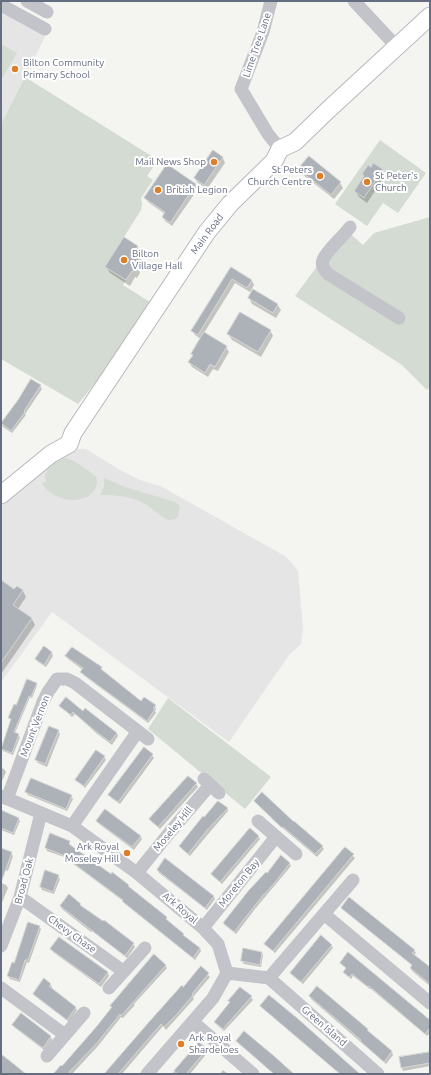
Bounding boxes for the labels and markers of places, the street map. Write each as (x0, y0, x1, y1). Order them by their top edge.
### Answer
place label: Bilton Community Primary School (23, 57, 104, 80)
marker: Bilton Community Primary School (10, 64, 20, 74)
place label: Mail News Shop (135, 156, 206, 168)
marker: Mail News Shop (209, 157, 219, 167)
place label: St Peters Church Centre (247, 164, 312, 188)
place label: St Peter's Church (375, 170, 418, 194)
marker: St Peters Church Centre (315, 171, 325, 181)
marker: St Peter's Church (362, 177, 372, 187)
place label: British Legion (166, 184, 228, 196)
marker: British Legion (153, 185, 163, 195)
place label: Bilton Village Hall (132, 248, 182, 272)
marker: Bilton Village Hall (119, 255, 129, 265)
place label: Ark Royal Moseley Hill (65, 841, 119, 864)
marker: Ark Royal Moseley Hill (122, 848, 132, 858)
place label: Ark Royal Shardeloes (189, 1032, 239, 1056)
marker: Ark Royal Shardeloes (176, 1039, 186, 1049)

